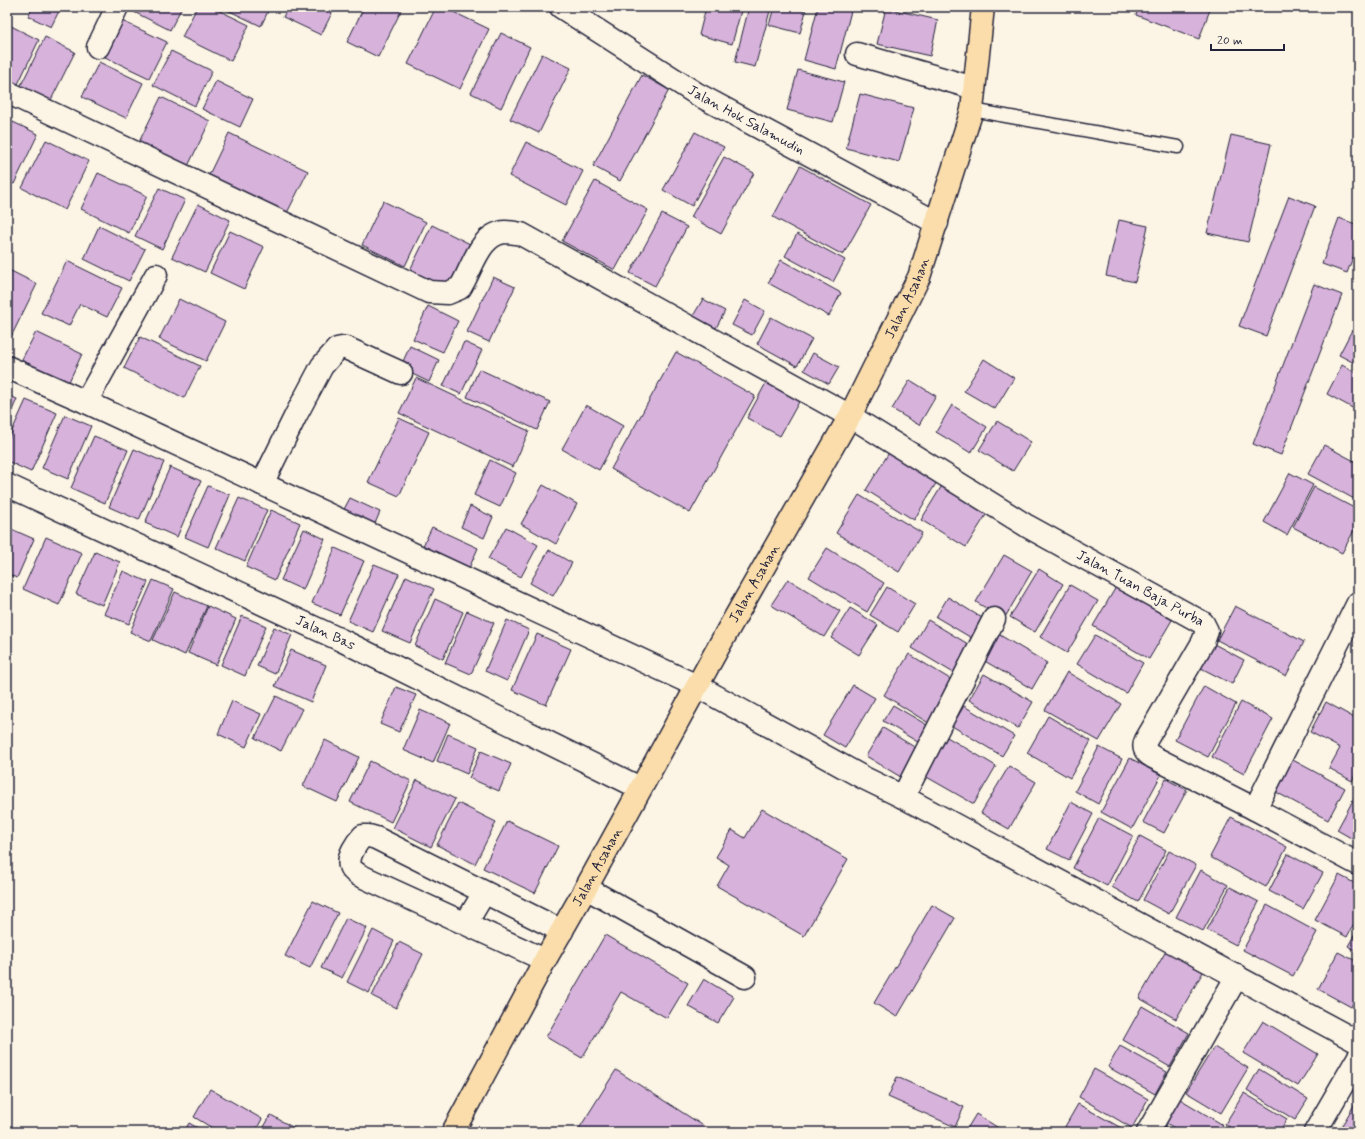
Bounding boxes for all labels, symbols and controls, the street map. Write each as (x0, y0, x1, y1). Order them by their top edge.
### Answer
scale bar (1211, 26, 1284, 52)
text: 20 m (1217, 33, 1243, 49)
street label: Jalan Hok Salamudin (684, 81, 808, 159)
street label: Jalan Asahan (881, 255, 934, 342)
street label: Jalan Asahan (725, 541, 784, 626)
street label: Jalan Tuan Baja Purba (1073, 546, 1207, 631)
street label: Jalan Bas (293, 611, 358, 655)
street label: Jalan Asahan (568, 824, 627, 910)

